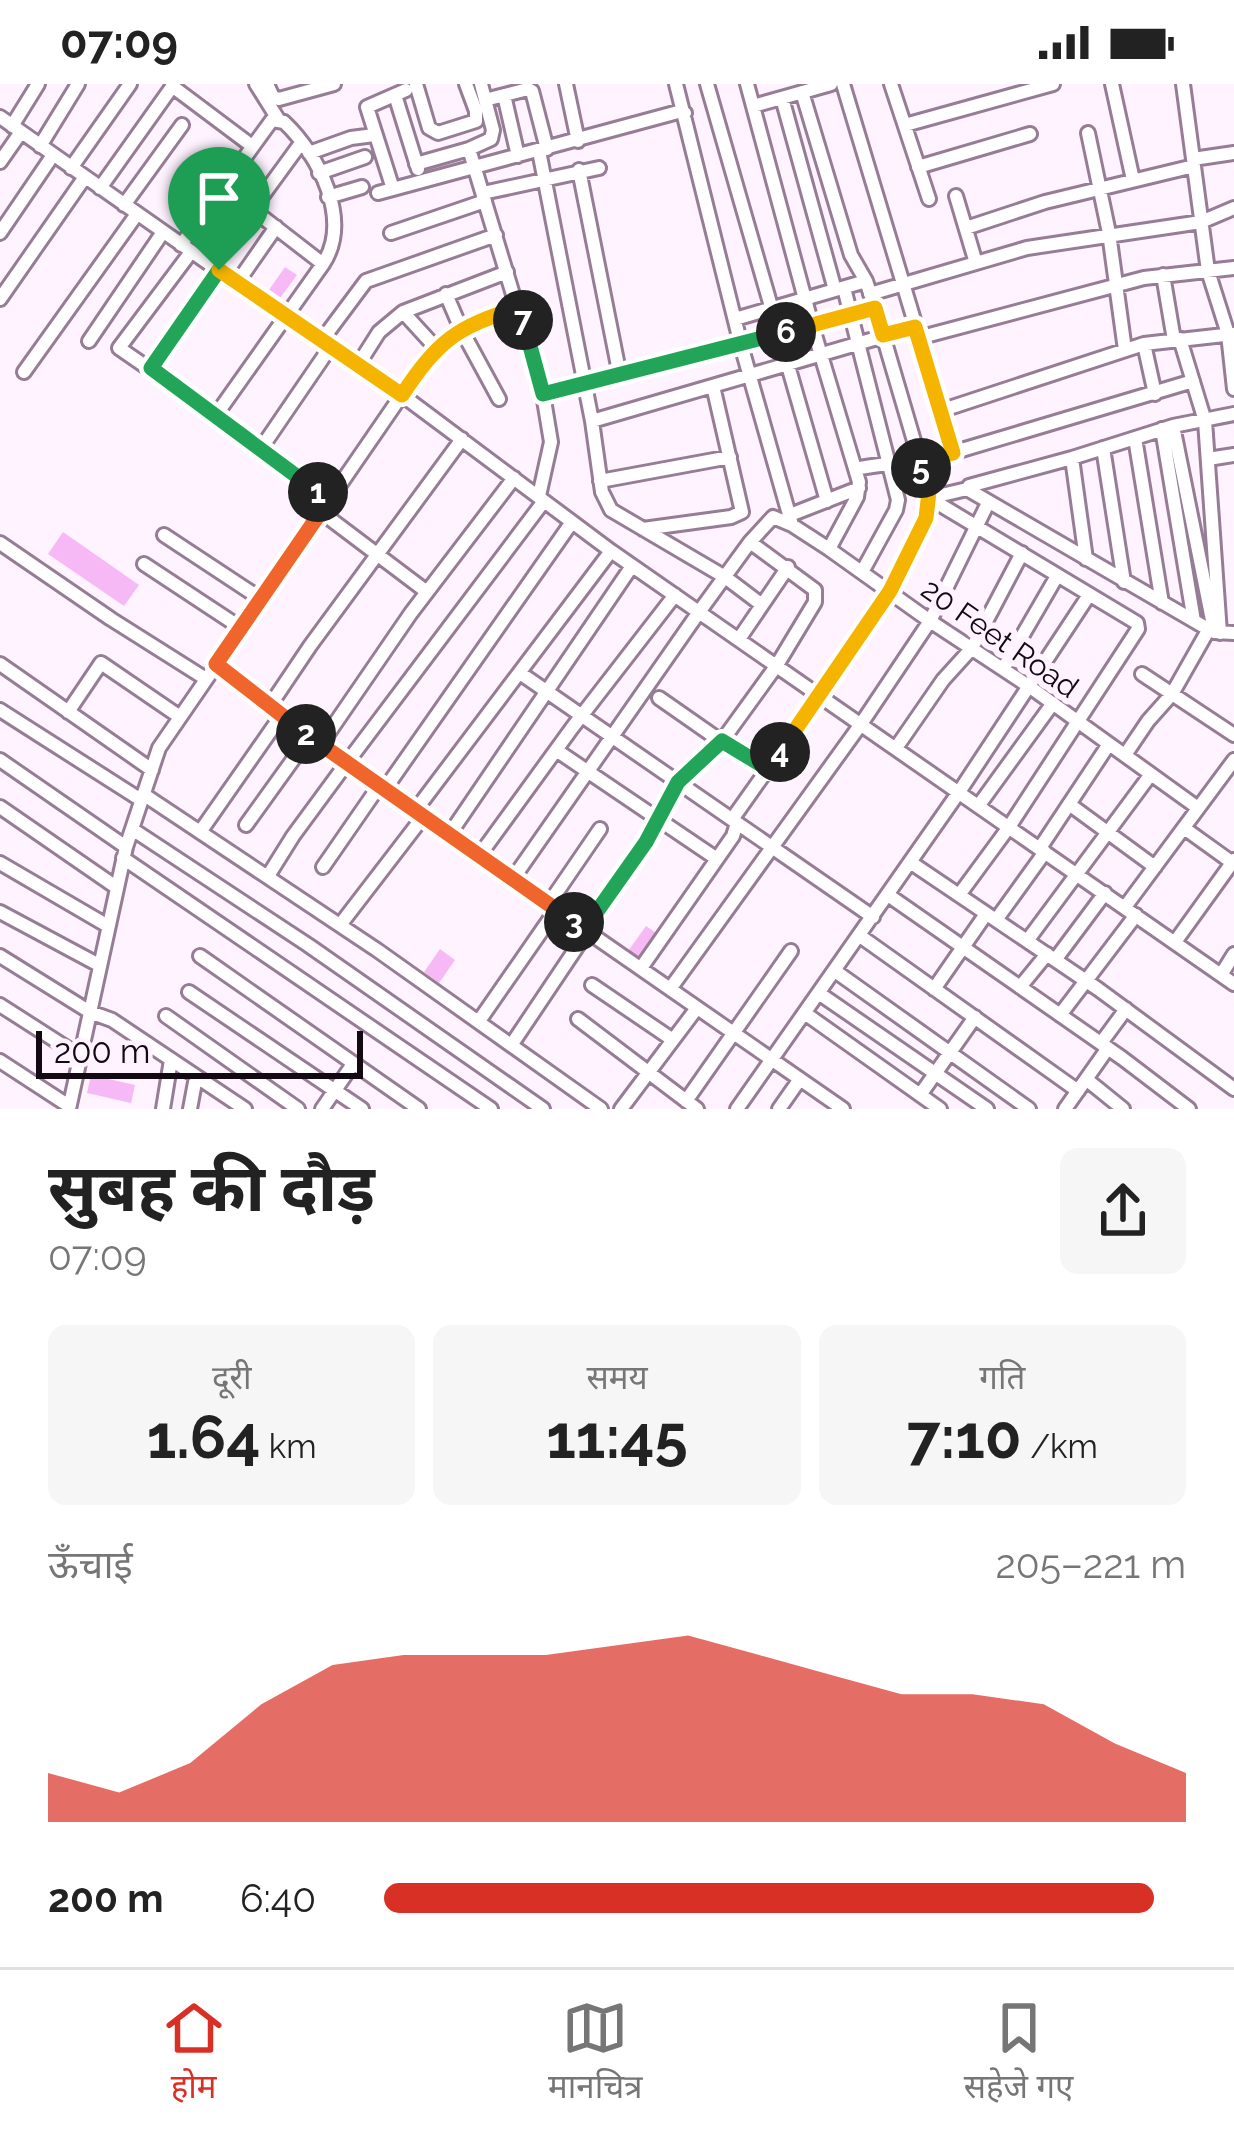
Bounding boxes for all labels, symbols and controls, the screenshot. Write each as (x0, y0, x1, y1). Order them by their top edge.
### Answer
text: 07:09 (60, 16, 178, 69)
pin (168, 147, 270, 270)
icon: arrive (186, 165, 252, 231)
pin: 7 (493, 290, 553, 350)
text: 7 (514, 300, 532, 339)
pin: 6 (756, 302, 816, 362)
text: 6 (776, 312, 796, 351)
pin: 5 (891, 438, 951, 498)
text: 5 (912, 448, 930, 487)
pin: 1 (288, 462, 348, 522)
text: 1 (310, 472, 326, 511)
street label: 20 Feet Road (915, 571, 1085, 705)
pin: 2 (276, 704, 336, 764)
text: 2 (297, 714, 315, 753)
pin: 4 (750, 722, 810, 782)
text: 4 (771, 732, 789, 771)
pin: 3 (544, 892, 604, 952)
text: 3 (565, 902, 583, 941)
scale bar (36, 1025, 363, 1078)
text: 200 m (54, 1032, 150, 1071)
button: share (1060, 1148, 1186, 1274)
text: सुबह की दौड़ (48, 1149, 375, 1226)
text: 07:09 (48, 1233, 147, 1279)
text: दूरी (212, 1358, 251, 1397)
text: समय (586, 1358, 648, 1397)
text: गति (979, 1358, 1025, 1397)
text: 1.64 (147, 1402, 260, 1472)
text: 11:45 (546, 1402, 688, 1472)
text: 7:10 (907, 1402, 1022, 1472)
text: km (260, 1427, 317, 1466)
text: /km (1022, 1427, 1098, 1466)
text: ऊँचाई (48, 1541, 133, 1587)
text: 205–221 m (995, 1541, 1186, 1587)
text: 200 m (48, 1875, 164, 1921)
text: 6:40 (240, 1875, 316, 1921)
tab: होम (161, 1995, 227, 2111)
tab: मानचित्र (548, 1995, 642, 2111)
tab: सहेजे गए (964, 1995, 1073, 2111)

